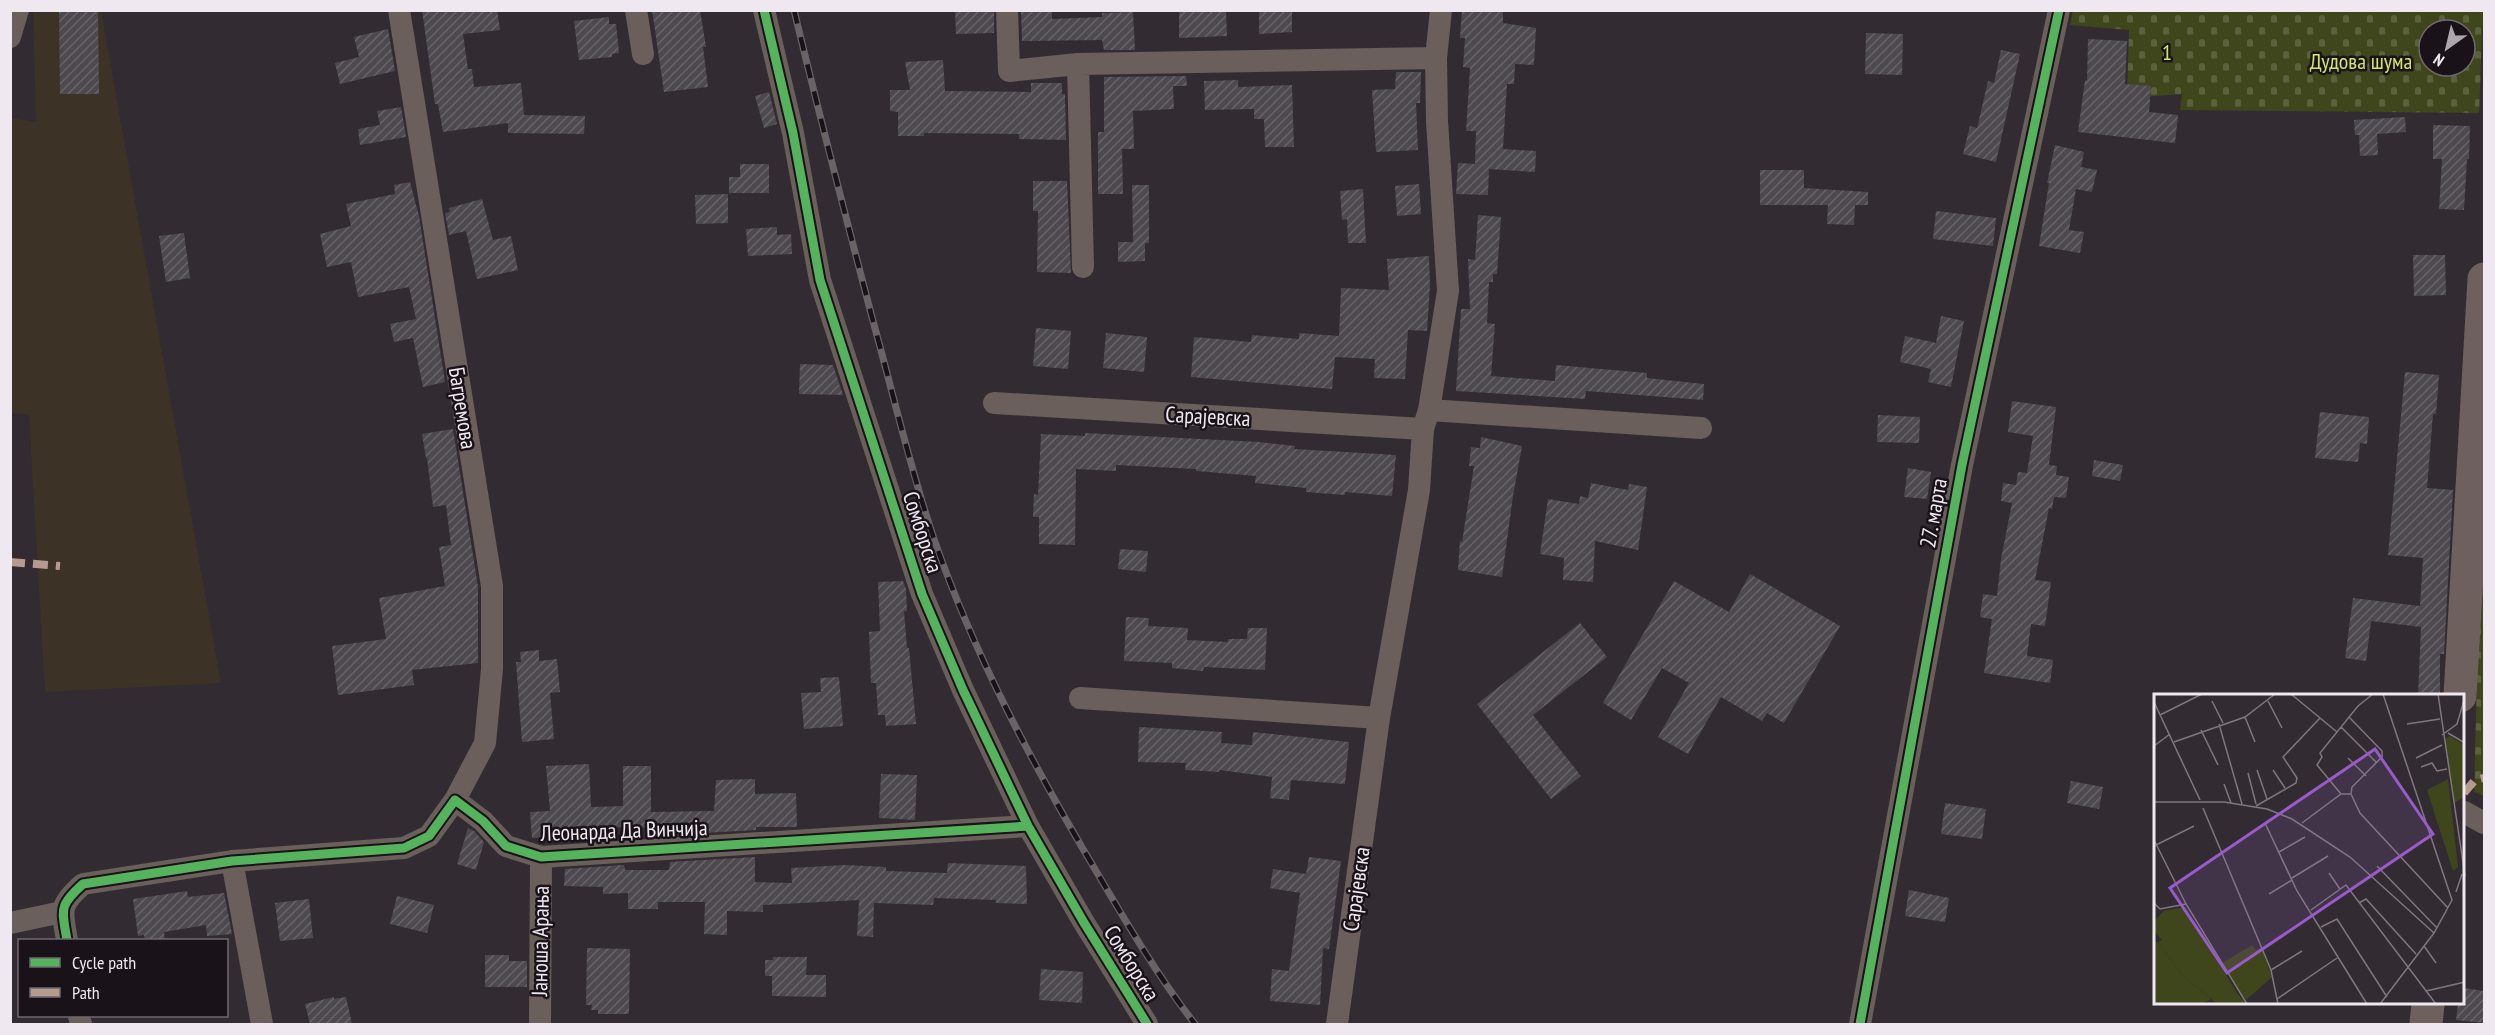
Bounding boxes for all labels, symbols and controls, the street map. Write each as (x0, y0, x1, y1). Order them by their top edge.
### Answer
north arrow (2417, 18, 2477, 78)
park label: 1 (2162, 38, 2172, 66)
park label: Дудова шума (2310, 47, 2412, 75)
text: N (2429, 50, 2448, 71)
street label: Багремова (443, 365, 483, 451)
street label: Сарајевска (1165, 400, 1251, 432)
street label: 27. марта (1913, 476, 1953, 550)
street label: Сомборска (897, 488, 949, 576)
inset map (2154, 694, 2465, 1005)
street label: Леонарда Да Винчија (539, 813, 708, 847)
street label: Сарајевска (1336, 845, 1376, 933)
street label: Јаноша Арања (525, 886, 555, 997)
street label: Сомборска (1098, 920, 1166, 1006)
legend (18, 939, 228, 1017)
text: Cycle path (72, 951, 136, 974)
text: Path (72, 981, 100, 1004)

